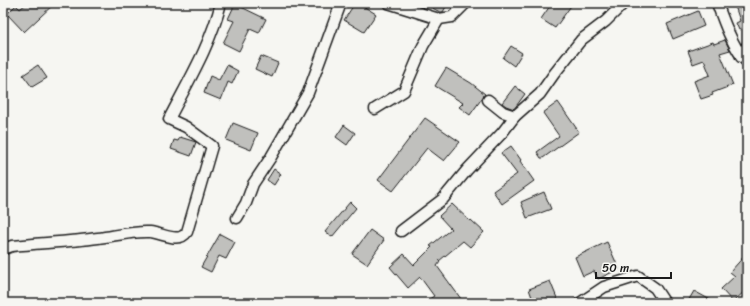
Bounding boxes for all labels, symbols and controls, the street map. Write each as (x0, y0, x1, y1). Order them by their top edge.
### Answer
scale bar (596, 254, 671, 280)
text: 50 m (602, 257, 629, 279)

